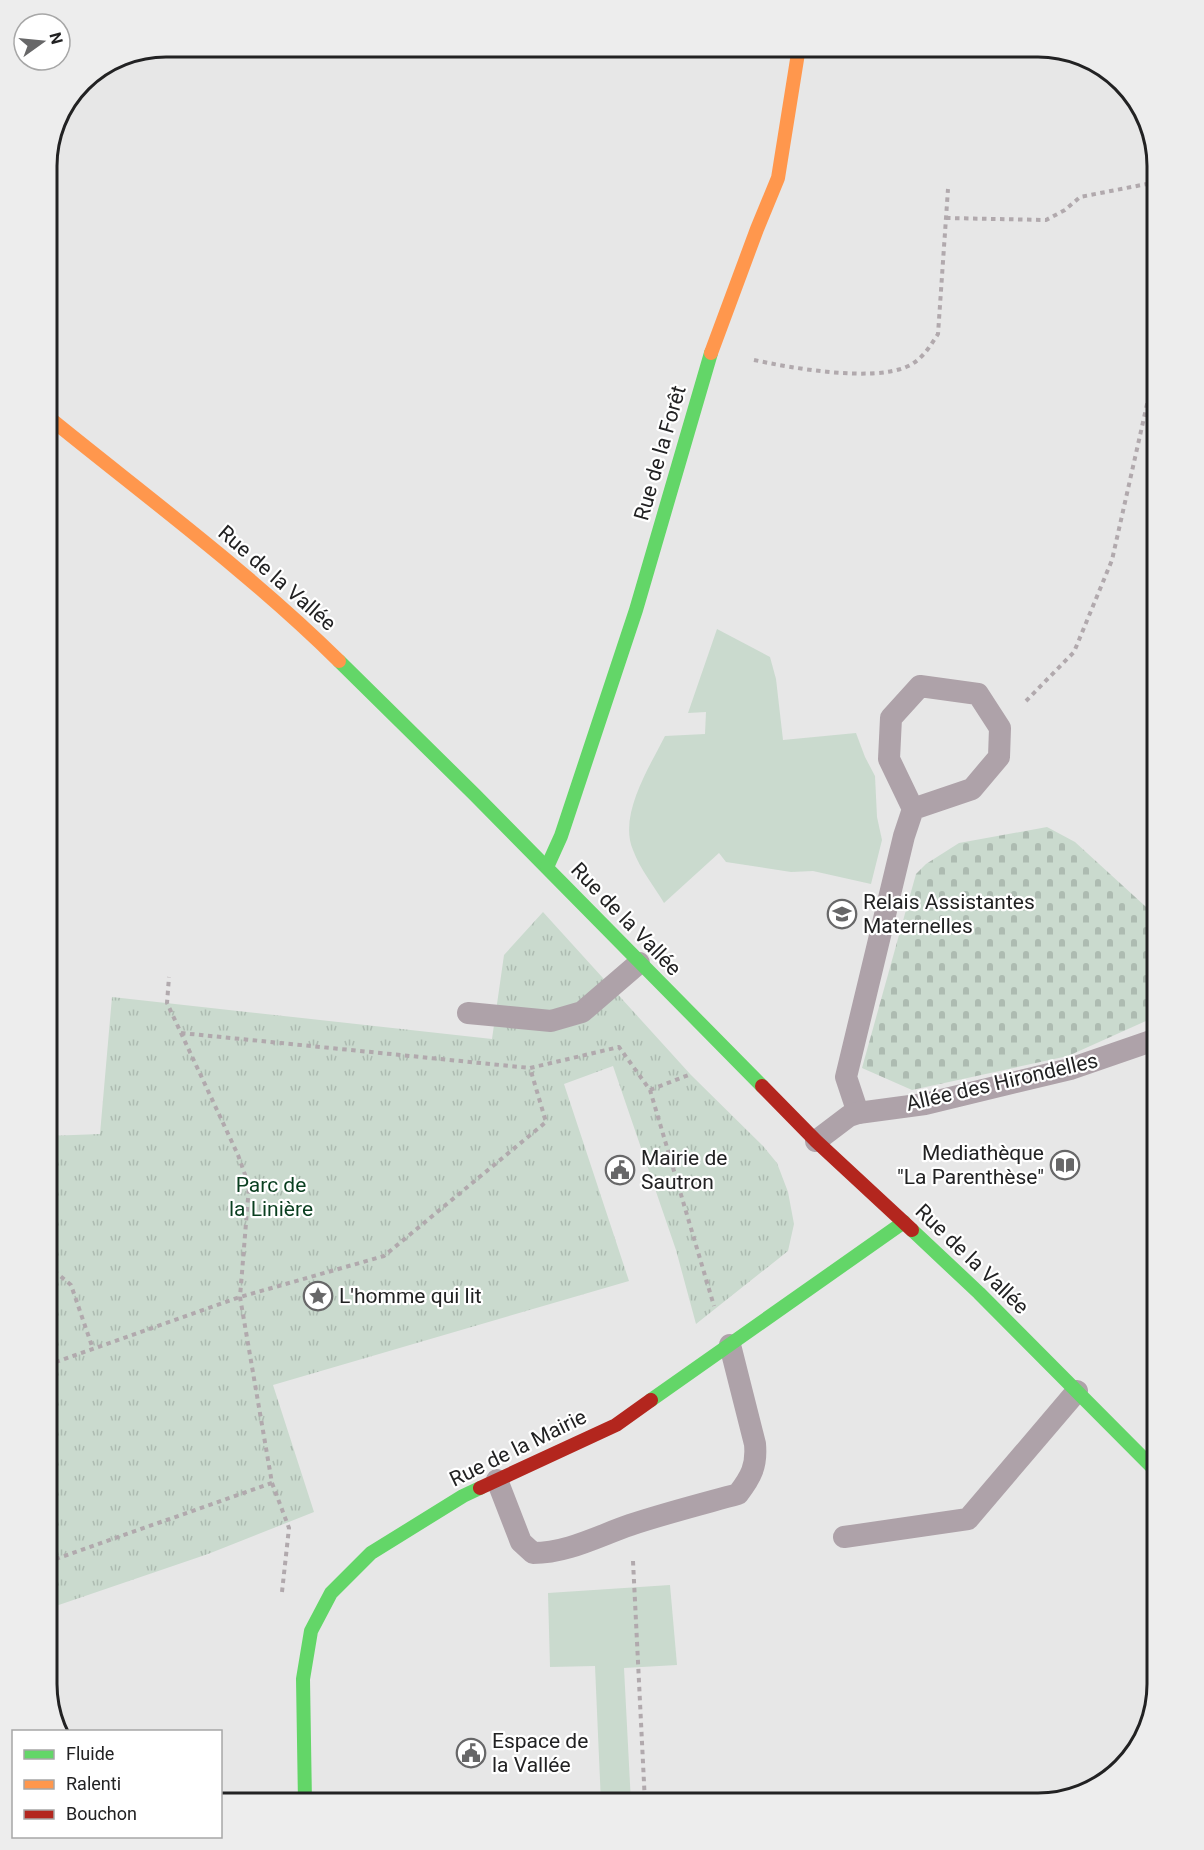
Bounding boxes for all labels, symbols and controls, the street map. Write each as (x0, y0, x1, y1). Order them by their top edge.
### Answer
north arrow (12, 12, 72, 72)
text: N (45, 30, 67, 46)
street label: Rue de la Forêt (629, 383, 691, 523)
street label: Rue de la Vallée (213, 521, 341, 635)
street label: Rue de la Vallée (566, 858, 686, 980)
place label: Relais Assistantes Maternelles (863, 890, 1035, 938)
school or university icon: Relais Assistantes Maternelles (826, 898, 858, 930)
street label: Allée des Hirondelles (904, 1048, 1100, 1116)
place label: Mediathèque "La Parenthèse" (897, 1141, 1044, 1189)
place label: Mairie de Sautron (641, 1146, 727, 1194)
library icon: Mediathèque "La Parenthèse" (1049, 1149, 1081, 1181)
public building icon: Mairie de Sautron (604, 1154, 636, 1186)
park label: Parc de la Linière (229, 1173, 313, 1221)
street label: Rue de la Vallée (911, 1199, 1033, 1319)
place icon: L'homme qui lit (302, 1280, 334, 1312)
place label: L'homme qui lit (339, 1284, 482, 1308)
street label: Rue de la Mairie (446, 1405, 590, 1491)
place label: Espace de la Vallée (492, 1729, 588, 1777)
legend (12, 1730, 222, 1838)
public building icon: Espace de la Vallée (455, 1737, 487, 1769)
text: Fluide (66, 1743, 114, 1764)
text: Ralenti (66, 1773, 121, 1794)
text: Bouchon (66, 1803, 137, 1824)

